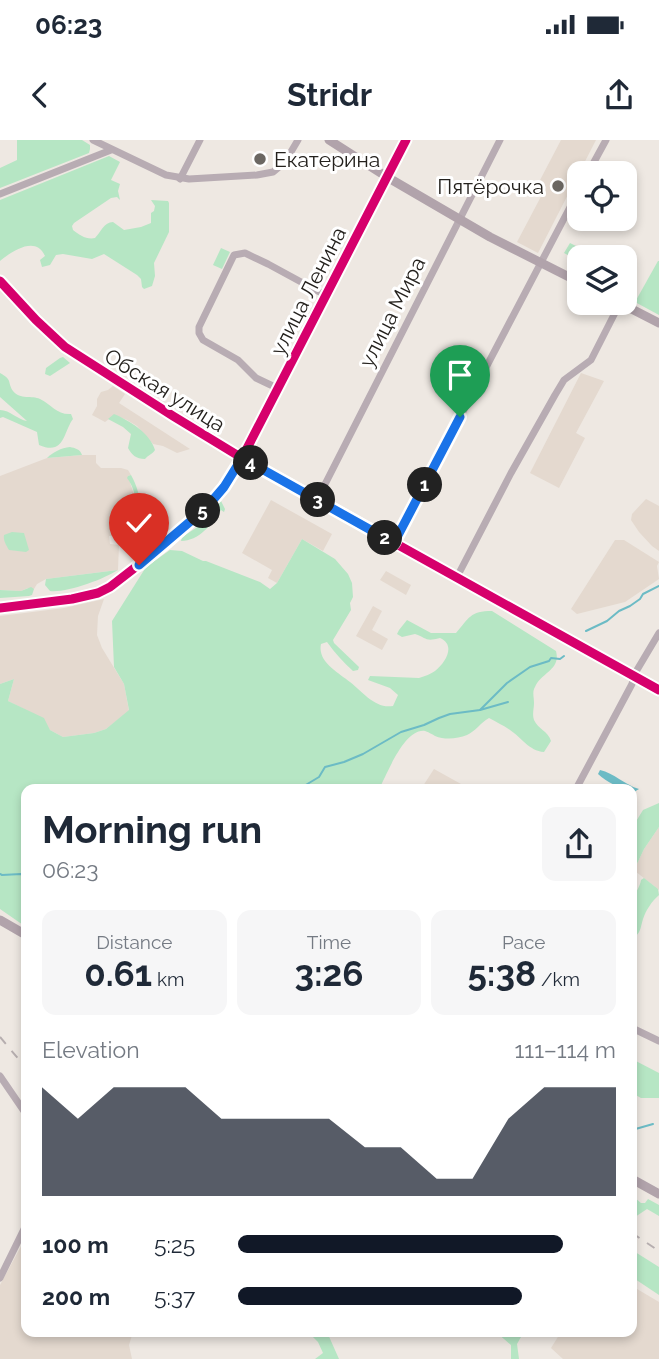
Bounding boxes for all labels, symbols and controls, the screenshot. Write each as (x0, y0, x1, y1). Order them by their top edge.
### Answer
text: 06:23 (35, 10, 102, 40)
icon: back (21, 76, 59, 114)
text: Stridr (287, 76, 372, 113)
icon: share (600, 76, 638, 114)
place label: Екатерина (274, 147, 380, 172)
marker: Екатерина (252, 151, 268, 167)
map controls (567, 161, 637, 315)
button: locate (567, 161, 637, 231)
place label: Пятёрочка (437, 174, 544, 199)
marker: Пятёрочка (550, 178, 566, 194)
street label: улица Ленина (265, 223, 351, 359)
button: layers (567, 245, 637, 315)
street label: улица Мира (354, 253, 430, 371)
street label: Обская улица (100, 343, 230, 437)
pin (430, 345, 490, 417)
icon: arrive (441, 356, 479, 394)
pin: 4 (233, 446, 268, 480)
text: 4 (245, 451, 256, 473)
pin: 1 (408, 468, 442, 502)
text: 1 (420, 473, 429, 495)
pin: 3 (300, 482, 336, 518)
text: 3 (312, 488, 323, 510)
pin (109, 493, 169, 565)
pin: 5 (186, 494, 220, 528)
text: 5 (197, 499, 208, 521)
icon: check (120, 504, 158, 542)
pin: 2 (368, 520, 402, 556)
text: 2 (379, 526, 390, 548)
text: Morning run (42, 807, 262, 852)
button: share (542, 807, 616, 881)
text: 06:23 (42, 856, 99, 883)
text: Distance (96, 931, 172, 953)
text: Time (307, 931, 351, 953)
text: Pace (502, 931, 545, 953)
text: 0.61 (84, 953, 152, 994)
text: 3:26 (294, 953, 364, 994)
text: 5:38 (467, 953, 536, 994)
text: km (152, 968, 184, 990)
text: /km (536, 968, 580, 990)
text: Elevation (42, 1036, 140, 1063)
text: 111–114 m (515, 1036, 616, 1063)
text: 100 m (42, 1231, 109, 1258)
text: 5:25 (154, 1231, 195, 1258)
text: 200 m (42, 1283, 110, 1310)
text: 5:37 (154, 1283, 195, 1310)

